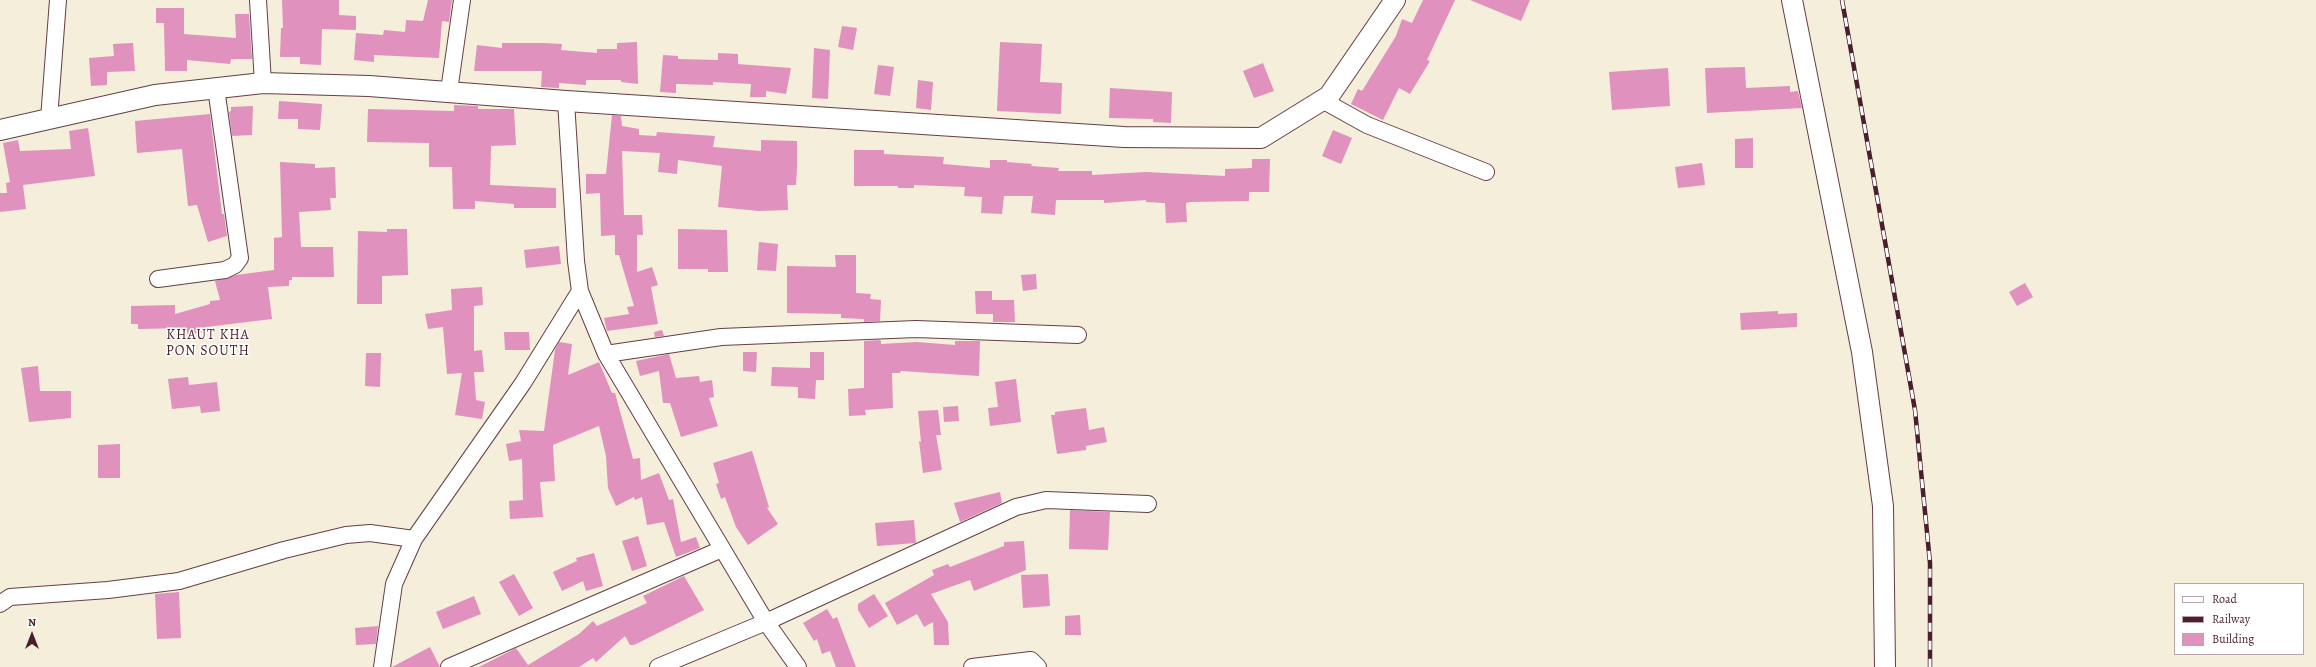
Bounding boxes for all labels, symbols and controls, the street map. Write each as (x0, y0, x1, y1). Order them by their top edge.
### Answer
district label: KHAUT KHA PON SOUTH (166, 328, 250, 360)
legend (2174, 583, 2304, 655)
text: Road (2212, 591, 2237, 607)
text: Railway (2212, 611, 2250, 627)
north arrow (12, 615, 52, 655)
text: N (28, 615, 36, 630)
text: Building (2212, 631, 2254, 647)

